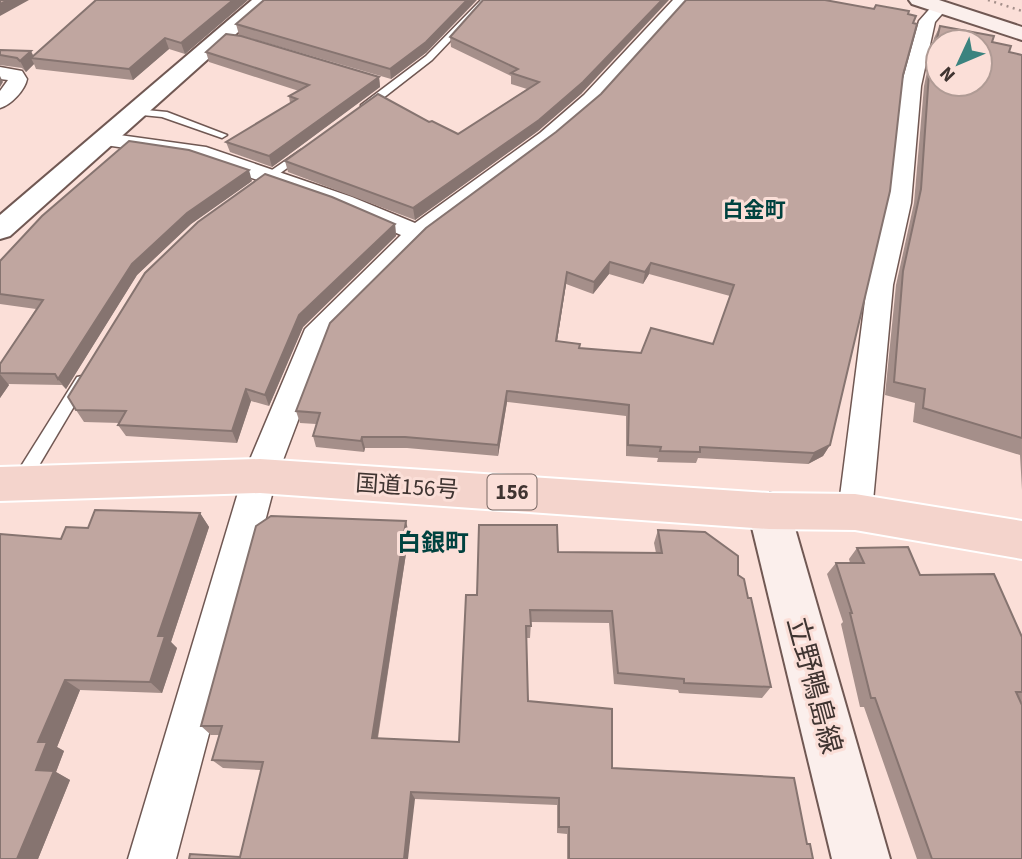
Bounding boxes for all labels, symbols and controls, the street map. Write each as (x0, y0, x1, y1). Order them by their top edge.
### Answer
north arrow (924, 28, 994, 98)
text: N (934, 60, 962, 88)
district label: 白金町 (723, 195, 786, 225)
street label: 国道156号 (354, 466, 460, 507)
road number: 156 (488, 475, 536, 510)
district label: 白銀町 (397, 526, 469, 561)
street label: 立野鴨島線 (777, 612, 851, 758)

